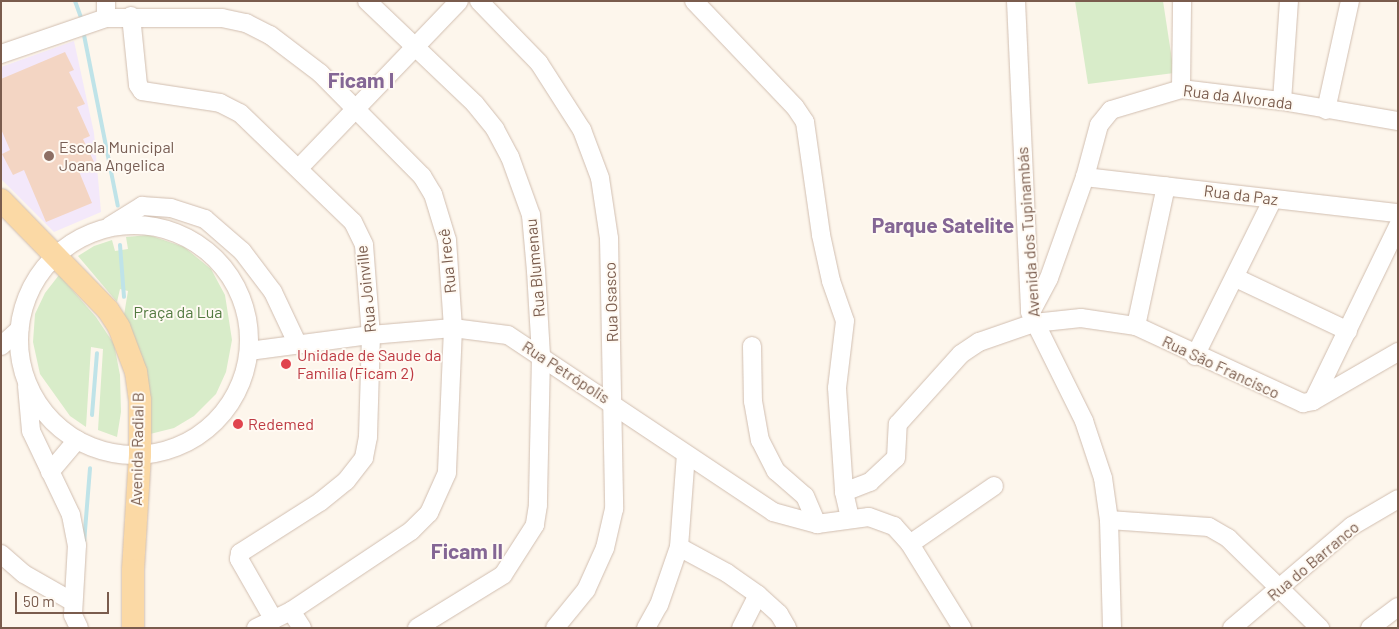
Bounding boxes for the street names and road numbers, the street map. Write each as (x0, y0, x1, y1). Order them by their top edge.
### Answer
street label: Rua da Alvorada (1182, 81, 1294, 113)
street label: Avenida dos Tupinambás (1012, 146, 1044, 318)
street label: Rua da Paz (1203, 181, 1279, 209)
street label: Rua Blumenau (521, 218, 549, 318)
street label: Rua Irecê (434, 228, 460, 294)
street label: Rua Joinville (352, 244, 380, 334)
street label: Rua Osasco (600, 262, 622, 342)
street label: Rua São Francisco (1159, 331, 1283, 403)
street label: Rua Petrópolis (519, 337, 613, 407)
street label: Avenida Radial B (126, 392, 148, 506)
street label: Rua do Barranco (1263, 517, 1363, 605)

